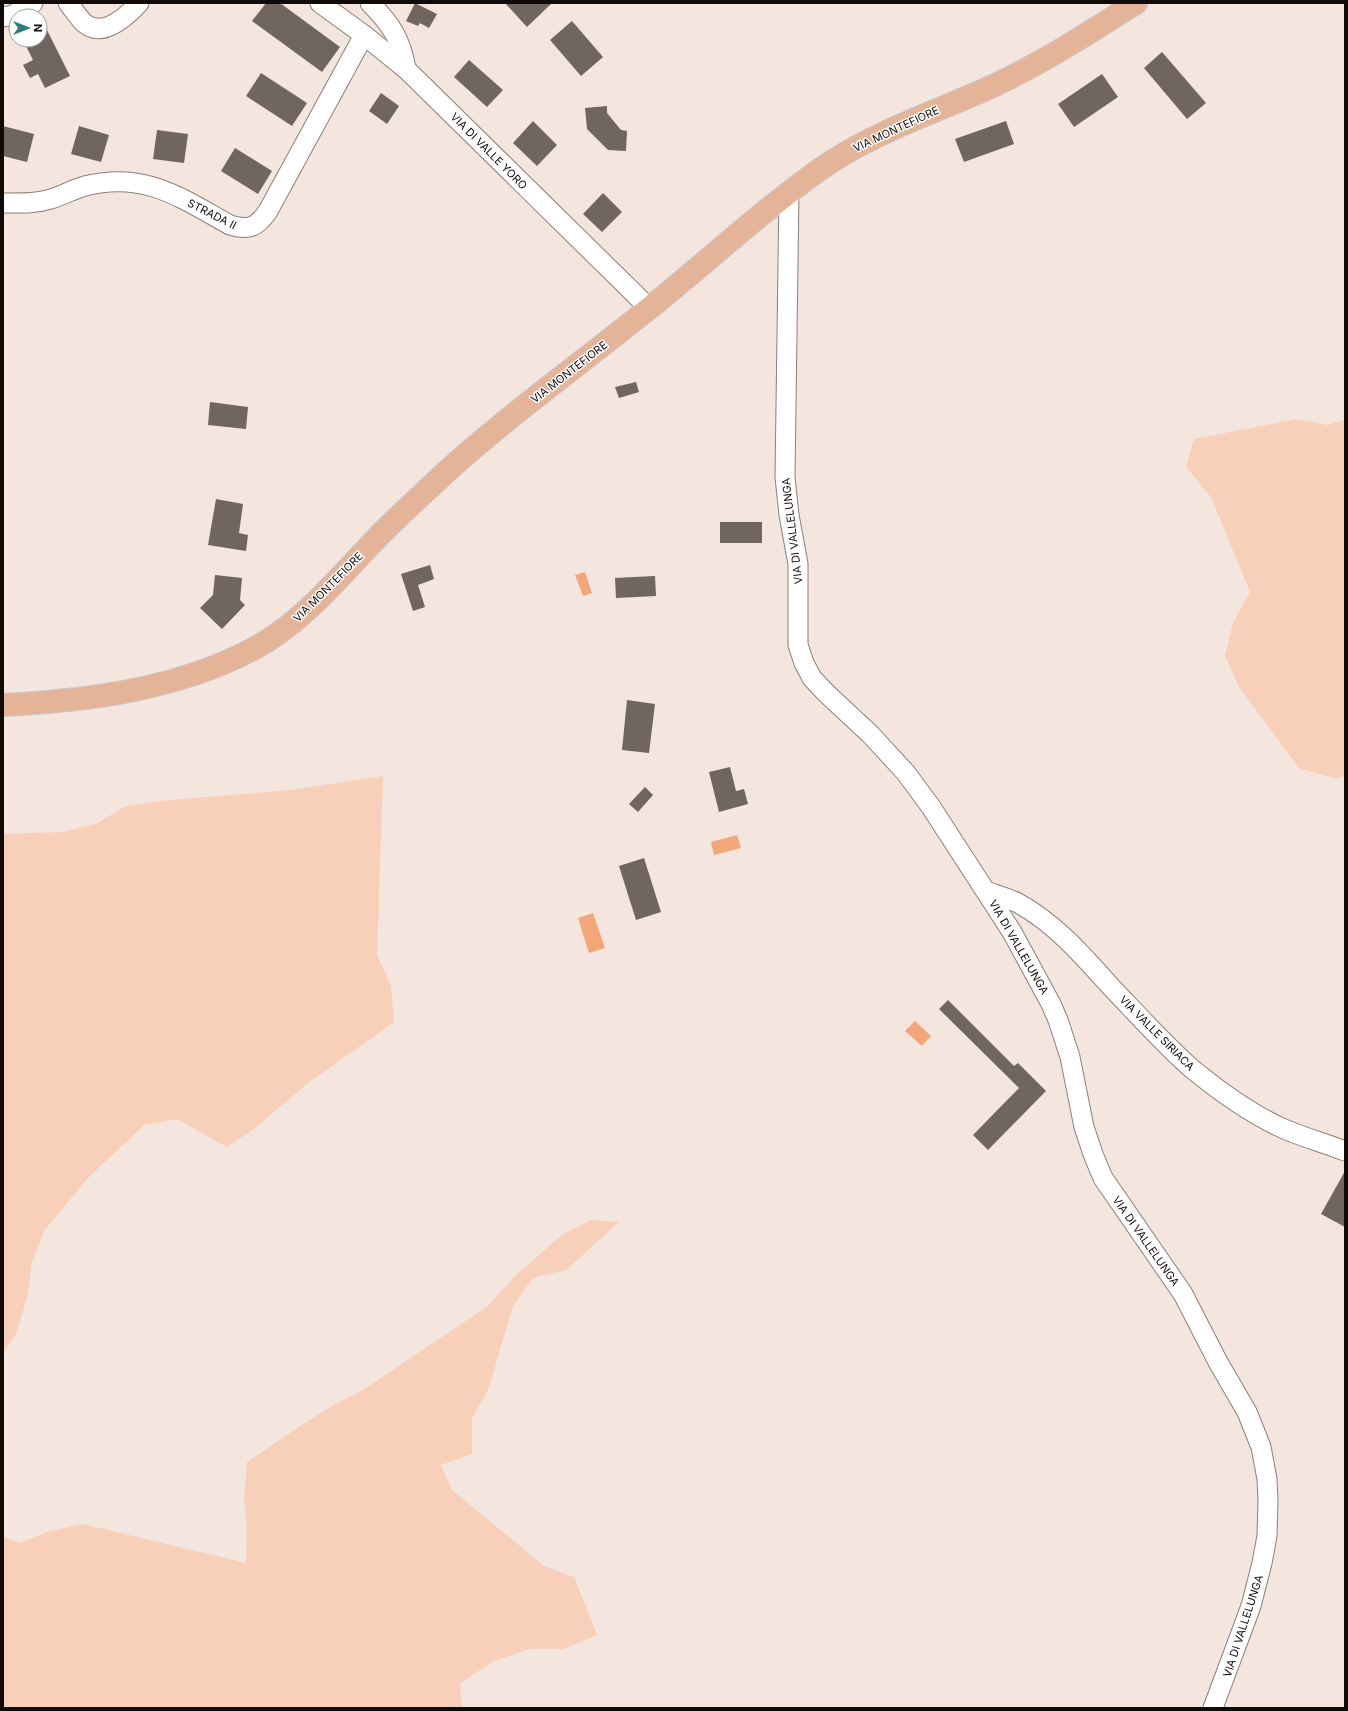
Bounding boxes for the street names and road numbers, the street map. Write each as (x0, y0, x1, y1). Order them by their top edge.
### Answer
street label: VIA MONTEFIORE (851, 103, 941, 155)
street label: VIA DI VALLE YORO (448, 110, 530, 192)
street label: STRADA II (185, 196, 239, 232)
street label: VIA MONTEFIORE (528, 338, 610, 406)
street label: VIA DI VALLELUNGA (778, 477, 805, 585)
street label: VIA MONTEFIORE (290, 549, 366, 625)
street label: VIA DI VALLELUNGA (986, 897, 1052, 997)
street label: VIA VALLE SIRIACA (1117, 993, 1198, 1074)
street label: VIA DI VALLELUNGA (1110, 1193, 1183, 1289)
street label: VIA DI VALLELUNGA (1220, 1573, 1266, 1679)

